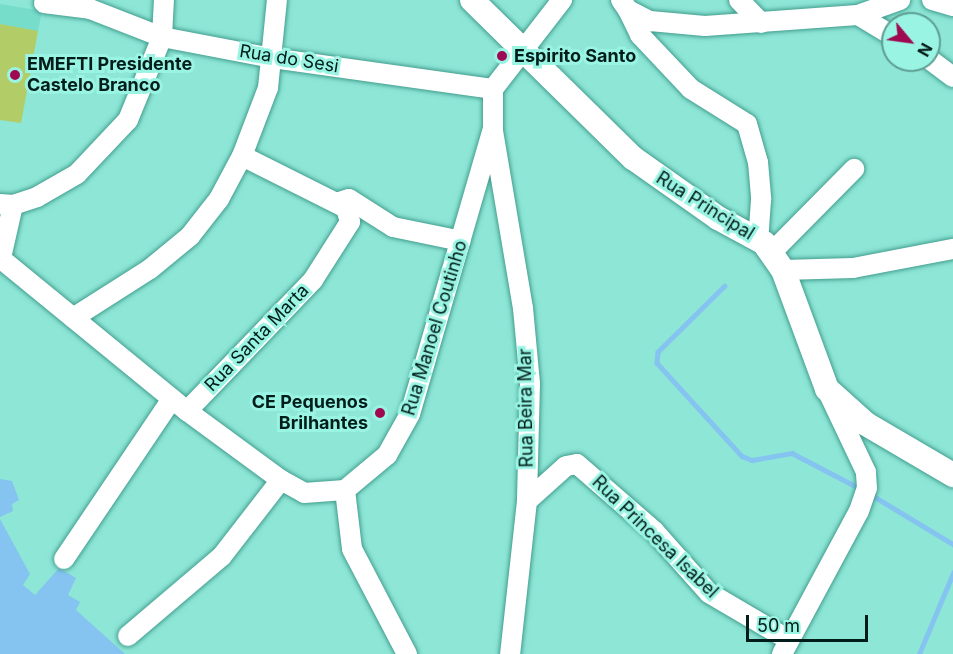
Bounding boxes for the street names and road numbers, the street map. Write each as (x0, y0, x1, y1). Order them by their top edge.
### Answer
street label: Rua do Sesi (238, 40, 340, 78)
street label: Rua Principal (652, 167, 758, 245)
street label: Rua Manoel Coutinho (398, 238, 472, 418)
street label: Rua Santa Marta (200, 280, 314, 396)
street label: Rua Beira Mar (514, 348, 538, 468)
street label: Rua Princesa Isabel (588, 471, 722, 603)

